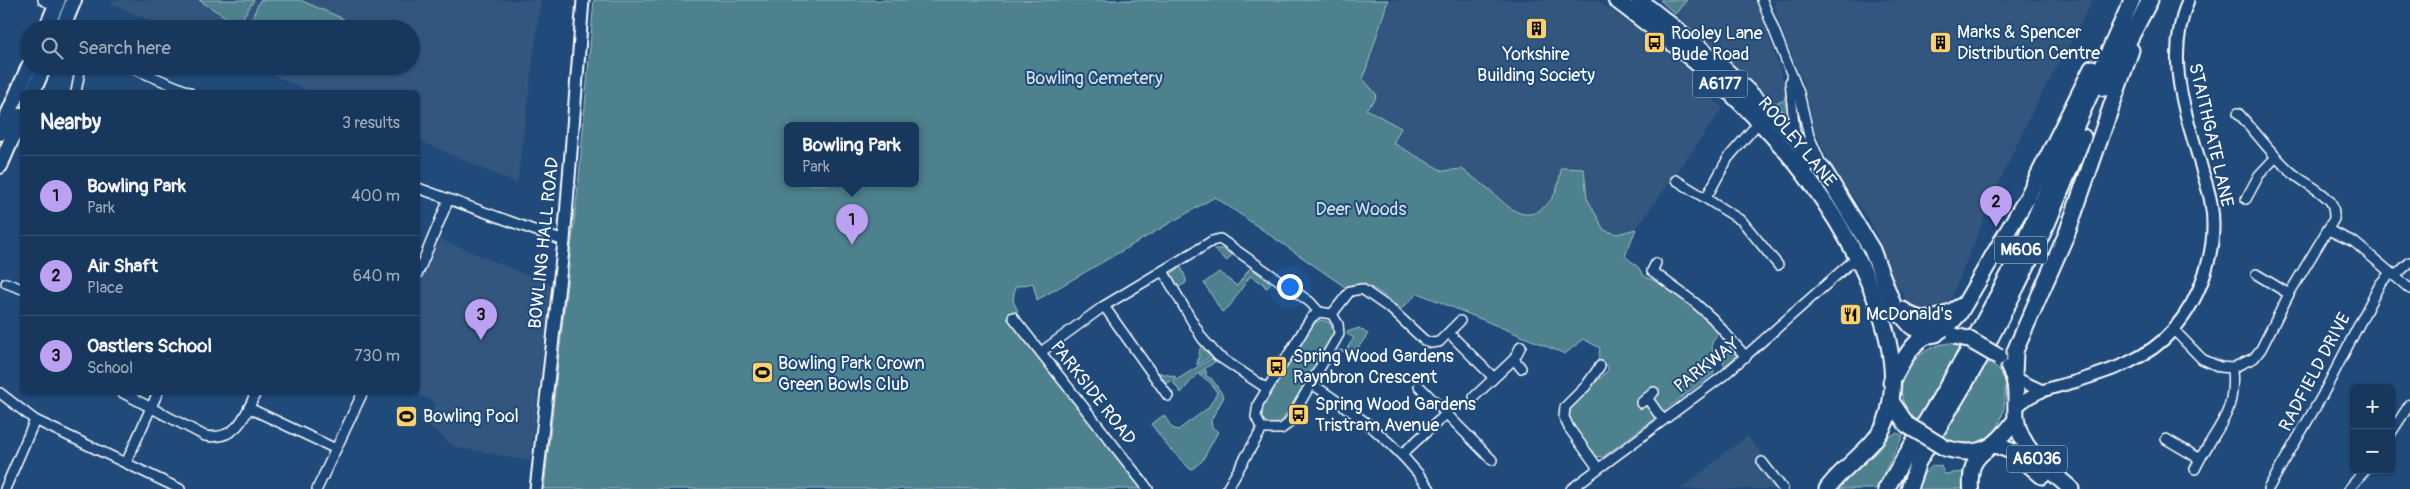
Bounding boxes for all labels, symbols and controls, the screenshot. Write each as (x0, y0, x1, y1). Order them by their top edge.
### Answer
building icon: Yorkshire Building Society (1524, 17, 1548, 41)
search box (20, 20, 420, 75)
place label: Marks & Spencer Distribution Centre (1957, 21, 2100, 65)
place label: Rooley Lane Bude Road (1671, 22, 1763, 66)
building icon: Marks & Spencer Distribution Centre (1929, 30, 1953, 54)
bus stop icon: Rooley Lane Bude Road (1643, 31, 1667, 55)
icon: search (38, 34, 66, 62)
text: Search here (78, 36, 171, 60)
place label: Yorkshire Building Society (1477, 43, 1595, 87)
street label: STAITHGATE LANE (2183, 61, 2239, 209)
park label: Bowling Cemetery (1025, 67, 1163, 90)
road number: A6177 (1692, 70, 1748, 98)
street label: ROOLEY LANE (1753, 92, 1841, 192)
text: Nearby (40, 109, 101, 136)
text: 3 results (342, 113, 400, 133)
popup (784, 122, 919, 187)
text: Bowling Park (802, 133, 901, 157)
street label: BOWLING HALL ROAD (524, 156, 564, 330)
text: Park (802, 157, 830, 177)
text: Bowling Park (87, 174, 186, 198)
text: 1 (53, 186, 59, 206)
text: 400 m (351, 186, 400, 206)
pin: 2 (1980, 186, 2012, 227)
text: Park (87, 198, 115, 218)
park label: Deer Woods (1316, 198, 1406, 221)
pin: 1 (836, 204, 868, 245)
road number: M606 (1995, 236, 2047, 264)
text: Air Shaft (87, 254, 158, 278)
text: 2 (52, 266, 60, 286)
text: 640 m (353, 266, 400, 286)
your location (1277, 274, 1303, 300)
text: Place (87, 278, 123, 298)
pin: 3 (465, 299, 497, 340)
restaurant icon: McDonald's (1838, 302, 1862, 326)
place label: McDonald's (1866, 303, 1952, 326)
street label: RADFIELD DRIVE (2274, 309, 2356, 435)
street label: PARKWAY (1669, 332, 1745, 398)
text: Oastlers School (87, 334, 212, 358)
street label: PARKSIDE ROAD (1045, 336, 1141, 450)
place label: Spring Wood Gardens Raynbron Crescent (1293, 345, 1454, 389)
text: 3 (52, 346, 60, 366)
text: 730 m (354, 346, 400, 366)
place label: Bowling Park Crown Green Bowls Club (778, 352, 925, 396)
bus stop icon: Spring Wood Gardens Raynbron Crescent (1265, 354, 1289, 378)
text: School (87, 358, 133, 378)
sports icon: Bowling Park Crown Green Bowls Club (750, 361, 774, 385)
map controls (2350, 384, 2395, 474)
button: + (2350, 384, 2395, 429)
place label: Spring Wood Gardens Tristram Avenue (1315, 393, 1476, 437)
bus stop icon: Spring Wood Gardens Tristram Avenue (1287, 402, 1311, 426)
sports icon: Bowling Pool (395, 404, 419, 428)
place label: Bowling Pool (423, 405, 519, 428)
button: − (2350, 429, 2395, 474)
road number: A6036 (2007, 446, 2067, 472)

